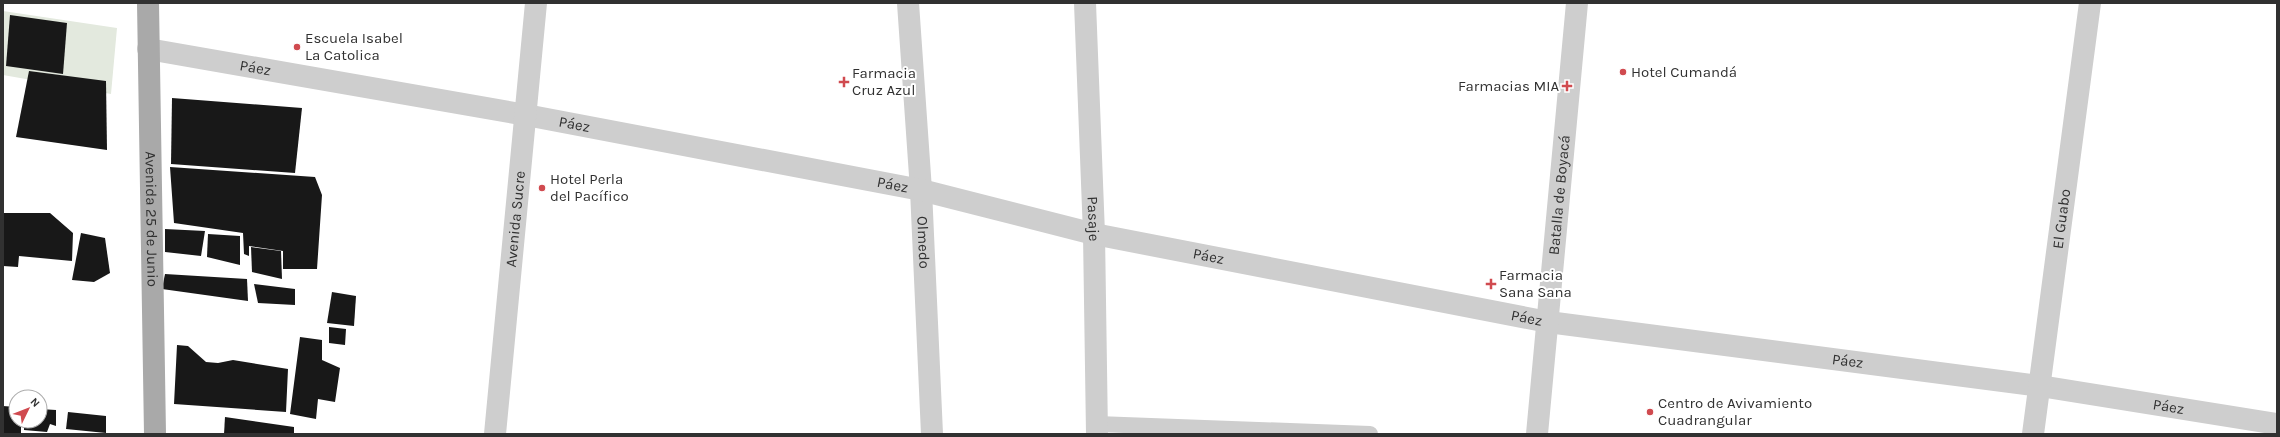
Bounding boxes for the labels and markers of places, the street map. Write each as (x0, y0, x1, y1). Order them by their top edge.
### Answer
place label: Escuela Isabel La Catolica (305, 29, 403, 64)
marker: Escuela Isabel La Catolica (292, 42, 302, 52)
place label: Hotel Cumandá (1631, 63, 1737, 81)
place label: Farmacia Cruz Azul (852, 64, 916, 99)
marker: Hotel Cumandá (1618, 67, 1628, 77)
marker: Farmacia Cruz Azul (839, 77, 849, 87)
place label: Farmacias MIA (1458, 77, 1559, 95)
marker: Farmacias MIA (1562, 81, 1572, 91)
place label: Hotel Perla del Pacífico (550, 170, 629, 205)
marker: Hotel Perla del Pacífico (537, 183, 547, 193)
place label: Farmacia Sana Sana (1499, 266, 1572, 301)
marker: Farmacia Sana Sana (1486, 279, 1496, 289)
place label: Centro de Avivamiento Cuadrangular (1658, 394, 1812, 429)
marker: Centro de Avivamiento Cuadrangular (1645, 407, 1655, 417)

